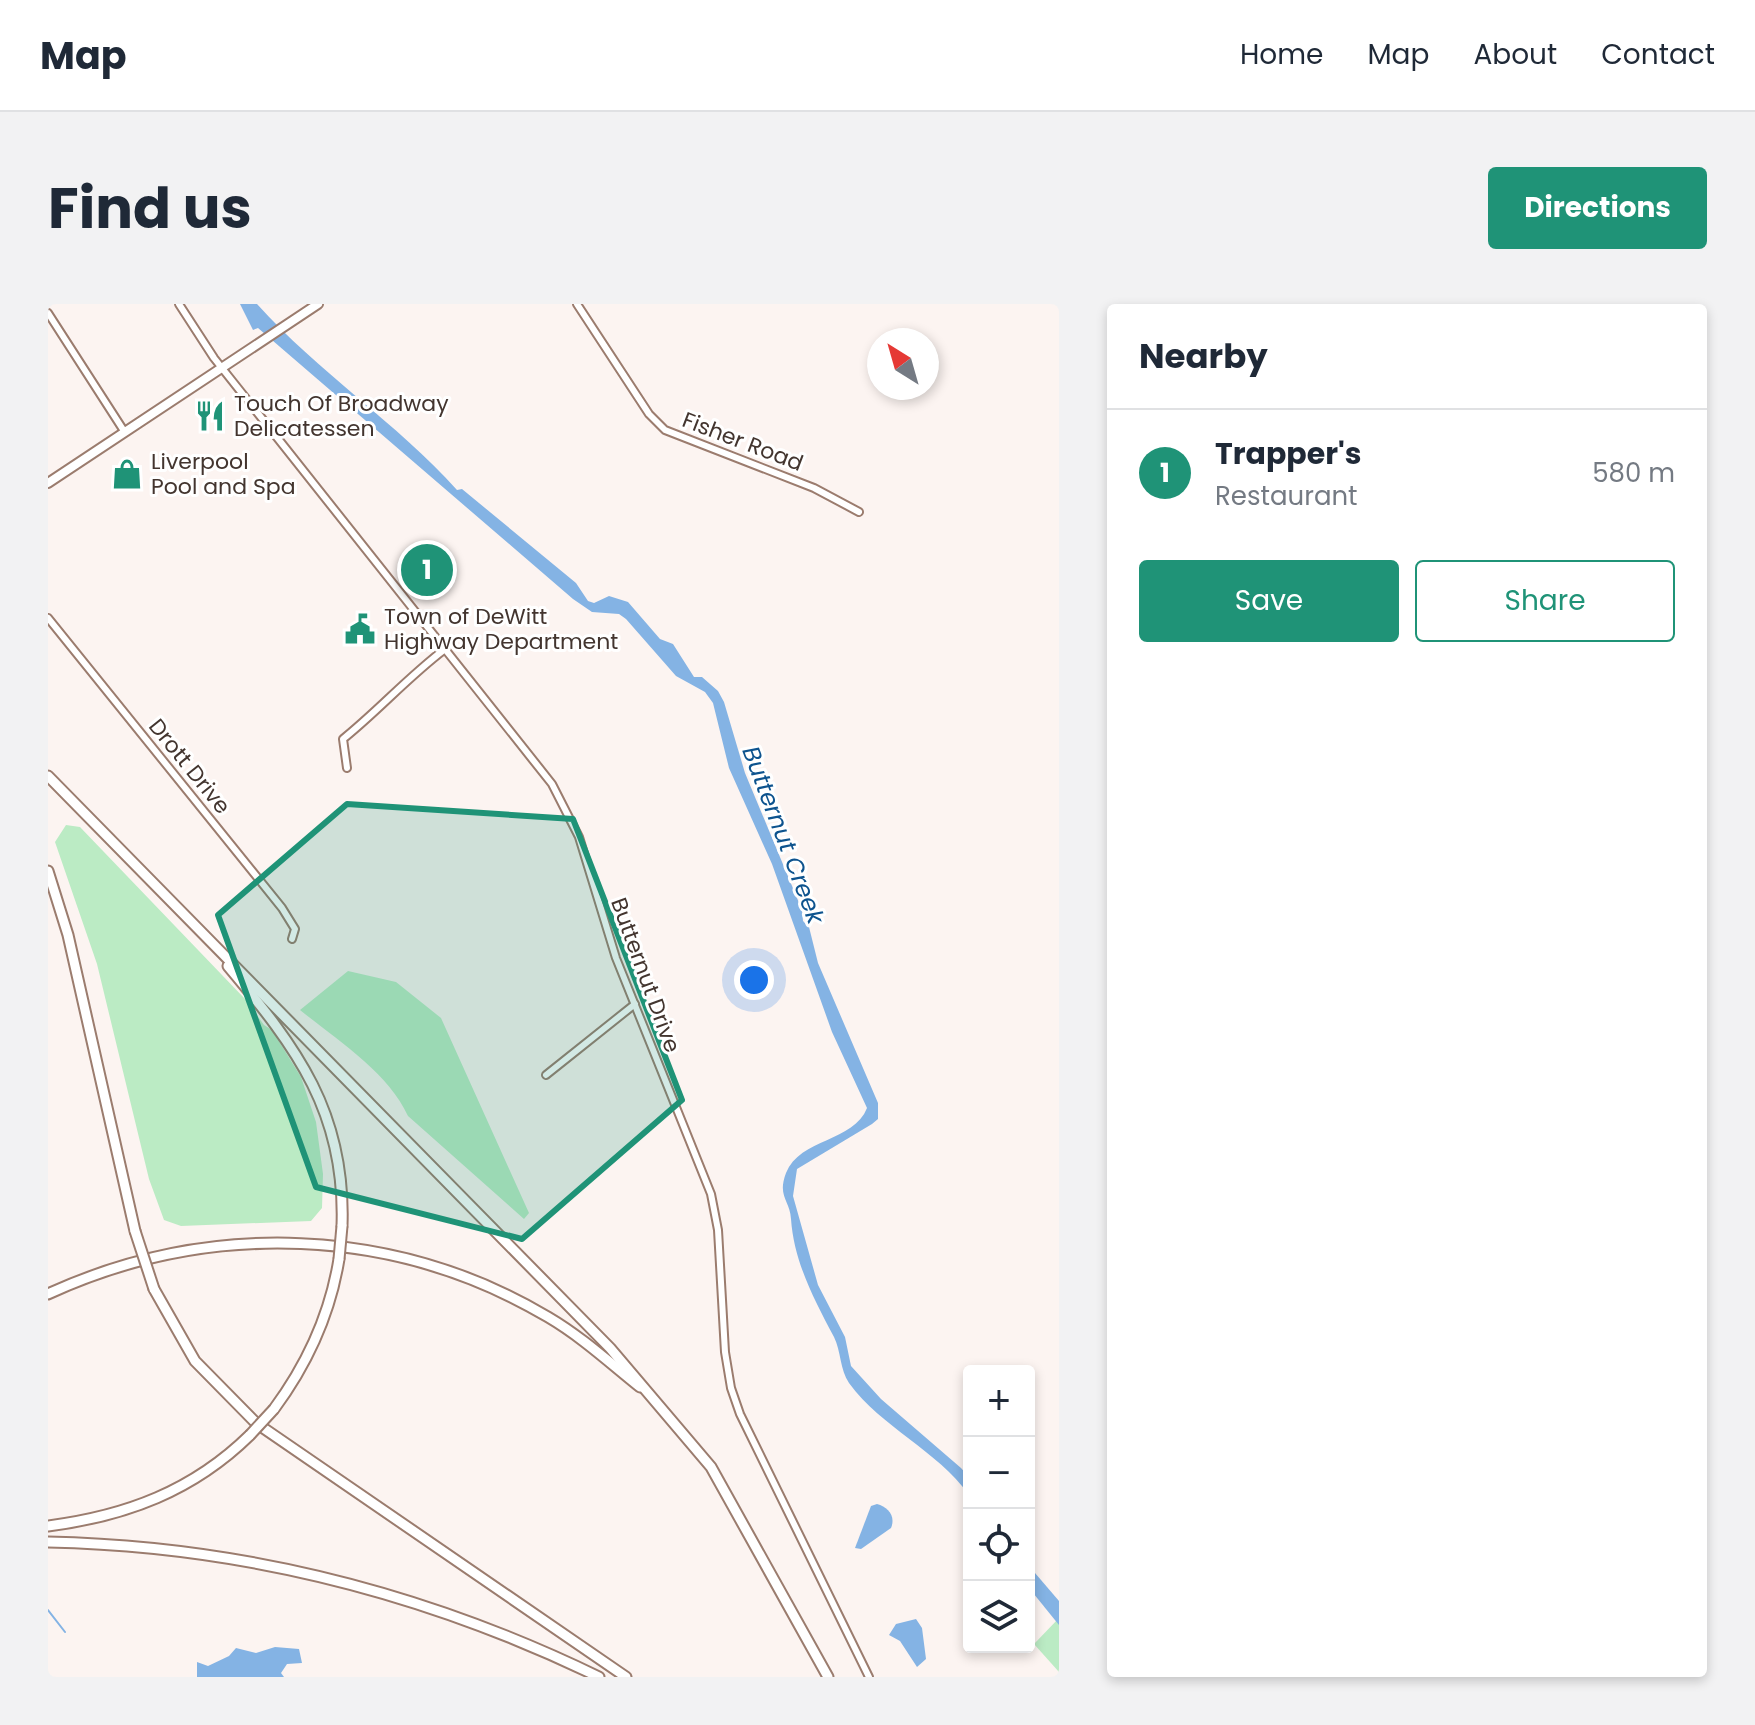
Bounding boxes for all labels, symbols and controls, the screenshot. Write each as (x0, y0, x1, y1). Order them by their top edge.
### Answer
text: Map (40, 29, 127, 82)
text: Home (1240, 35, 1323, 74)
text: Map (1367, 35, 1429, 74)
text: About (1473, 35, 1557, 74)
text: Contact (1601, 35, 1715, 74)
button: Directions (1488, 167, 1707, 249)
text: Find us (48, 169, 252, 248)
north arrow (867, 328, 939, 400)
text: Nearby (1139, 332, 1268, 380)
place label: Touch Of Broadway Delicatessen (234, 388, 449, 444)
restaurant icon: Touch Of Broadway Delicatessen (193, 399, 227, 433)
street label: Fisher Road (678, 404, 808, 479)
text: Trapper's (1215, 432, 1361, 475)
place label: Liverpool Pool and Spa (151, 446, 296, 502)
text: 1 (1160, 455, 1170, 491)
text: 580 m (1592, 455, 1675, 491)
shop icon: Liverpool Pool and Spa (110, 457, 144, 491)
text: Restaurant (1215, 478, 1358, 514)
pin: 1 (401, 540, 453, 600)
button: Save (1139, 560, 1399, 642)
button: Share (1415, 560, 1675, 642)
place label: Town of DeWitt Highway Department (384, 601, 618, 657)
public building icon: Town of DeWitt Highway Department (343, 612, 377, 646)
street label: Drott Drive (141, 712, 238, 821)
water label: Butternut Creek (734, 741, 833, 930)
street label: Butternut Drive (603, 893, 688, 1057)
your location (734, 960, 774, 1000)
map controls (963, 1365, 1035, 1653)
button: + (963, 1365, 1035, 1437)
button: − (963, 1437, 1035, 1509)
button: locate (963, 1509, 1035, 1581)
button: layers (963, 1581, 1035, 1653)

